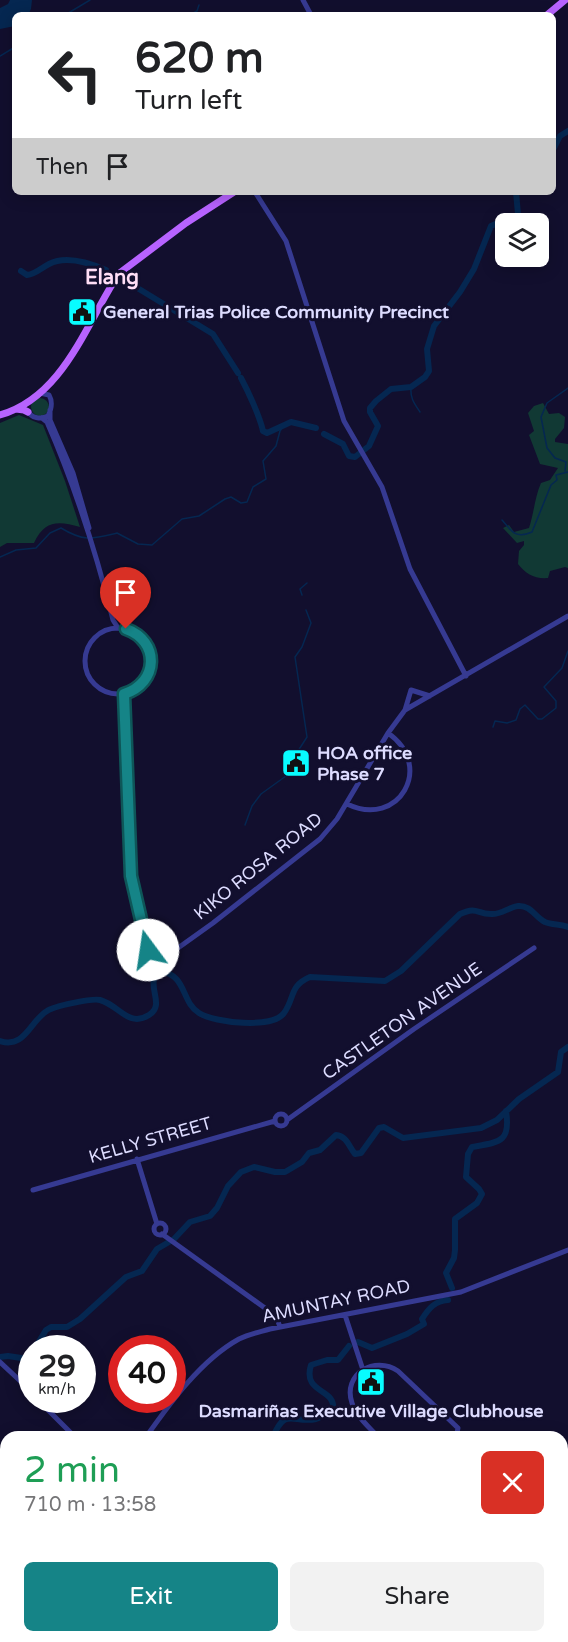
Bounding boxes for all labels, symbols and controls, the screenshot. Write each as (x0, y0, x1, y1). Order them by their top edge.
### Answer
text: 620 m (135, 33, 264, 84)
icon: left (36, 36, 114, 114)
text: Turn left (135, 84, 242, 117)
icon: arrive (101, 150, 134, 183)
text: Then (36, 154, 89, 180)
map controls (495, 213, 549, 267)
button: layers (495, 213, 549, 267)
district label: Elang (85, 266, 139, 290)
public building icon: General Trias Police Community Precinct (66, 296, 98, 328)
place label: General Trias Police Community Precinct (103, 301, 449, 323)
pin (100, 567, 151, 629)
icon: arrive (109, 576, 142, 609)
place label: HOA office Phase 7 (317, 742, 412, 785)
public building icon: HOA office Phase 7 (280, 747, 312, 779)
street label: KIKO ROSA ROAD (189, 807, 327, 925)
position arrow (116, 918, 180, 982)
street label: CASTLETON AVENUE (318, 958, 486, 1084)
street label: KELLY STREET (86, 1112, 214, 1168)
street label: AMUNTAY ROAD (260, 1275, 412, 1327)
speed limit sign: 40 (108, 1335, 186, 1413)
text: 29 (38, 1348, 76, 1385)
public building icon: Dasmariñas Executive Village Clubhouse (355, 1366, 387, 1398)
text: km/h (38, 1380, 76, 1398)
place label: Dasmariñas Executive Village Clubhouse (199, 1400, 544, 1422)
text: 2 min (24, 1449, 120, 1492)
button: close (481, 1451, 544, 1514)
text: 710 m · 13:58 (24, 1493, 156, 1517)
button: Exit (24, 1562, 278, 1631)
button: Share (290, 1562, 544, 1631)

